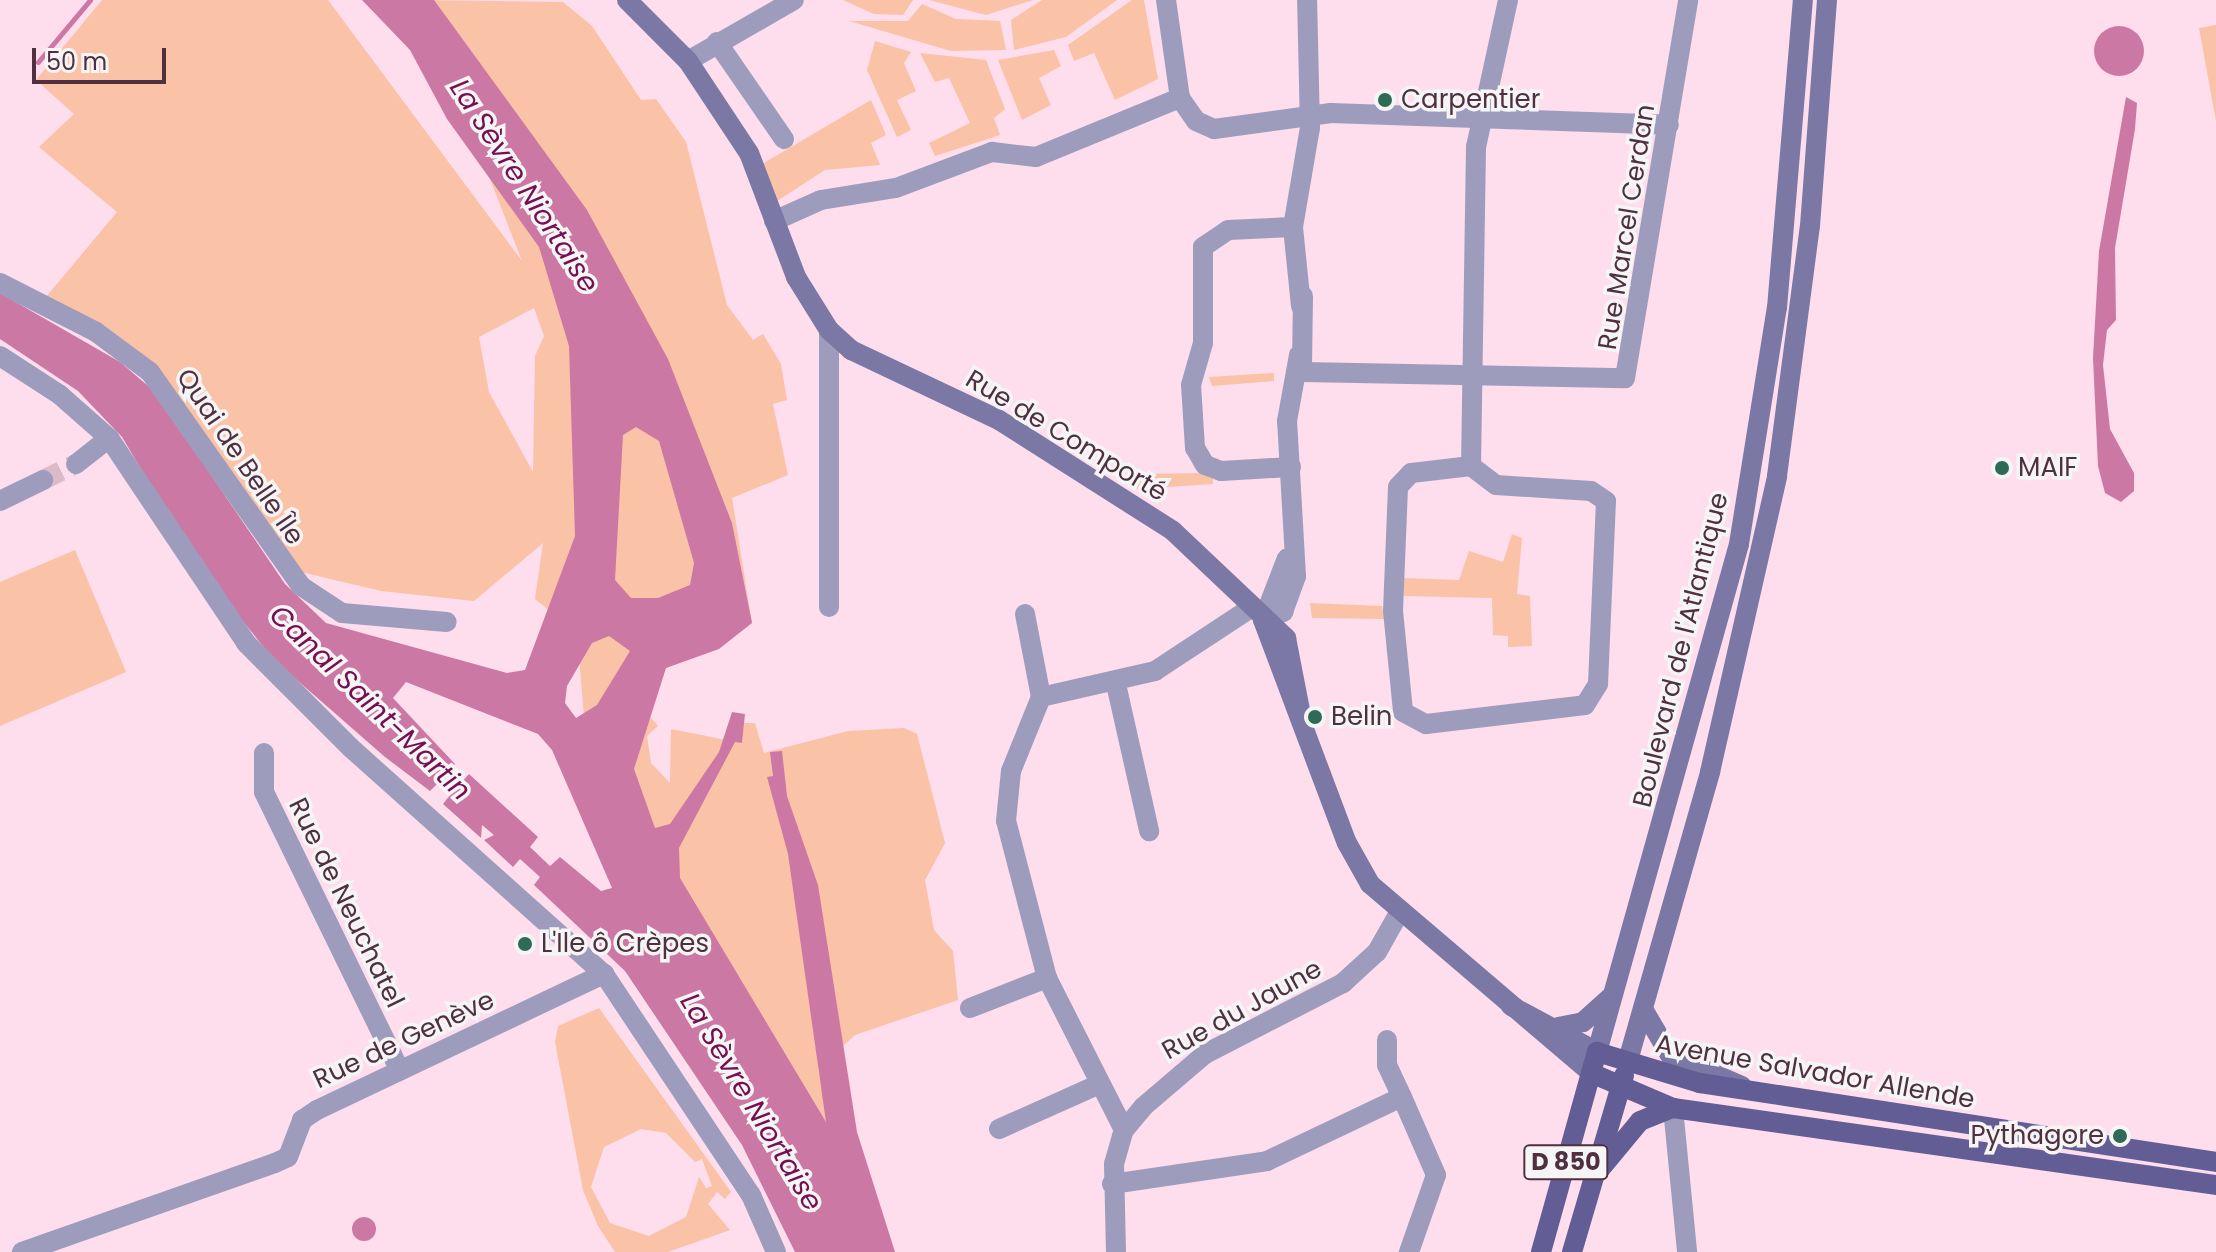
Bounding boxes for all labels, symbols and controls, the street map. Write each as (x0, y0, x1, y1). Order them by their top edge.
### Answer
scale bar (36, 32, 170, 82)
text: 50 m (46, 45, 107, 78)
water label: La Sèvre Niortaise (442, 73, 606, 299)
place label: Carpentier (1401, 84, 1540, 116)
marker: Carpentier (1376, 91, 1394, 109)
street label: Rue Marcel Cerdan (1592, 102, 1662, 352)
street label: Quai de Belle Île (170, 363, 310, 551)
street label: Rue de Comporté (960, 364, 1172, 508)
place label: MAIF (2018, 452, 2077, 484)
marker: MAIF (1993, 459, 2011, 477)
street label: Boulevard de l'Atlantique (1627, 489, 1735, 811)
water label: Canal Saint-Martin (262, 598, 478, 808)
place label: Belin (1331, 701, 1392, 733)
marker: Belin (1306, 708, 1324, 726)
street label: Rue de Neuchatel (282, 793, 410, 1013)
place label: L'Ile ô Crèpes (541, 928, 709, 960)
marker: L'Ile ô Crèpes (516, 935, 534, 953)
street label: Rue du Jaune (1157, 953, 1327, 1067)
street label: Rue de Genève (309, 984, 499, 1096)
water label: La Sèvre Niortaise (673, 987, 829, 1217)
street label: Avenue Salvador Allende (1653, 1029, 1977, 1115)
place label: Pythagore (1971, 1120, 2104, 1152)
marker: Pythagore (2111, 1127, 2129, 1145)
road number: D 850 (1522, 1142, 1610, 1182)

